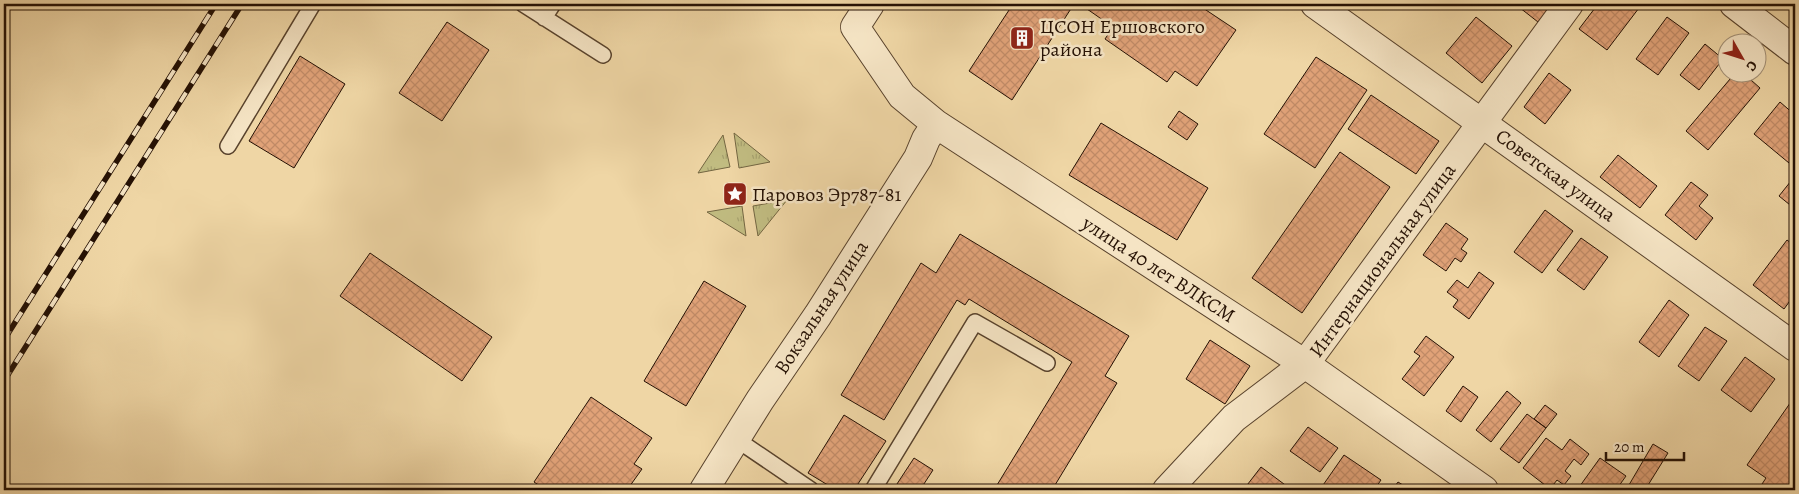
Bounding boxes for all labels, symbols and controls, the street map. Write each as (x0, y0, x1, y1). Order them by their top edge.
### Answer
place label: ЦСОН Ершовского района (1040, 13, 1205, 63)
building icon: ЦСОН Ершовского района (1009, 25, 1035, 51)
north arrow (1716, 32, 1766, 82)
text: С (1741, 57, 1762, 75)
street label: Советская улица (1490, 123, 1622, 229)
street label: Интернациональная улица (1303, 157, 1463, 363)
place icon: Паровоз Эр787-81 (722, 181, 748, 207)
place label: Паровоз Эр787-81 (752, 181, 901, 208)
street label: улица 40 лет ВЛКСМ (1076, 209, 1240, 329)
street label: Вокзальная улица (768, 235, 875, 379)
scale bar (1606, 429, 1684, 461)
text: 20 m (1614, 437, 1645, 457)

